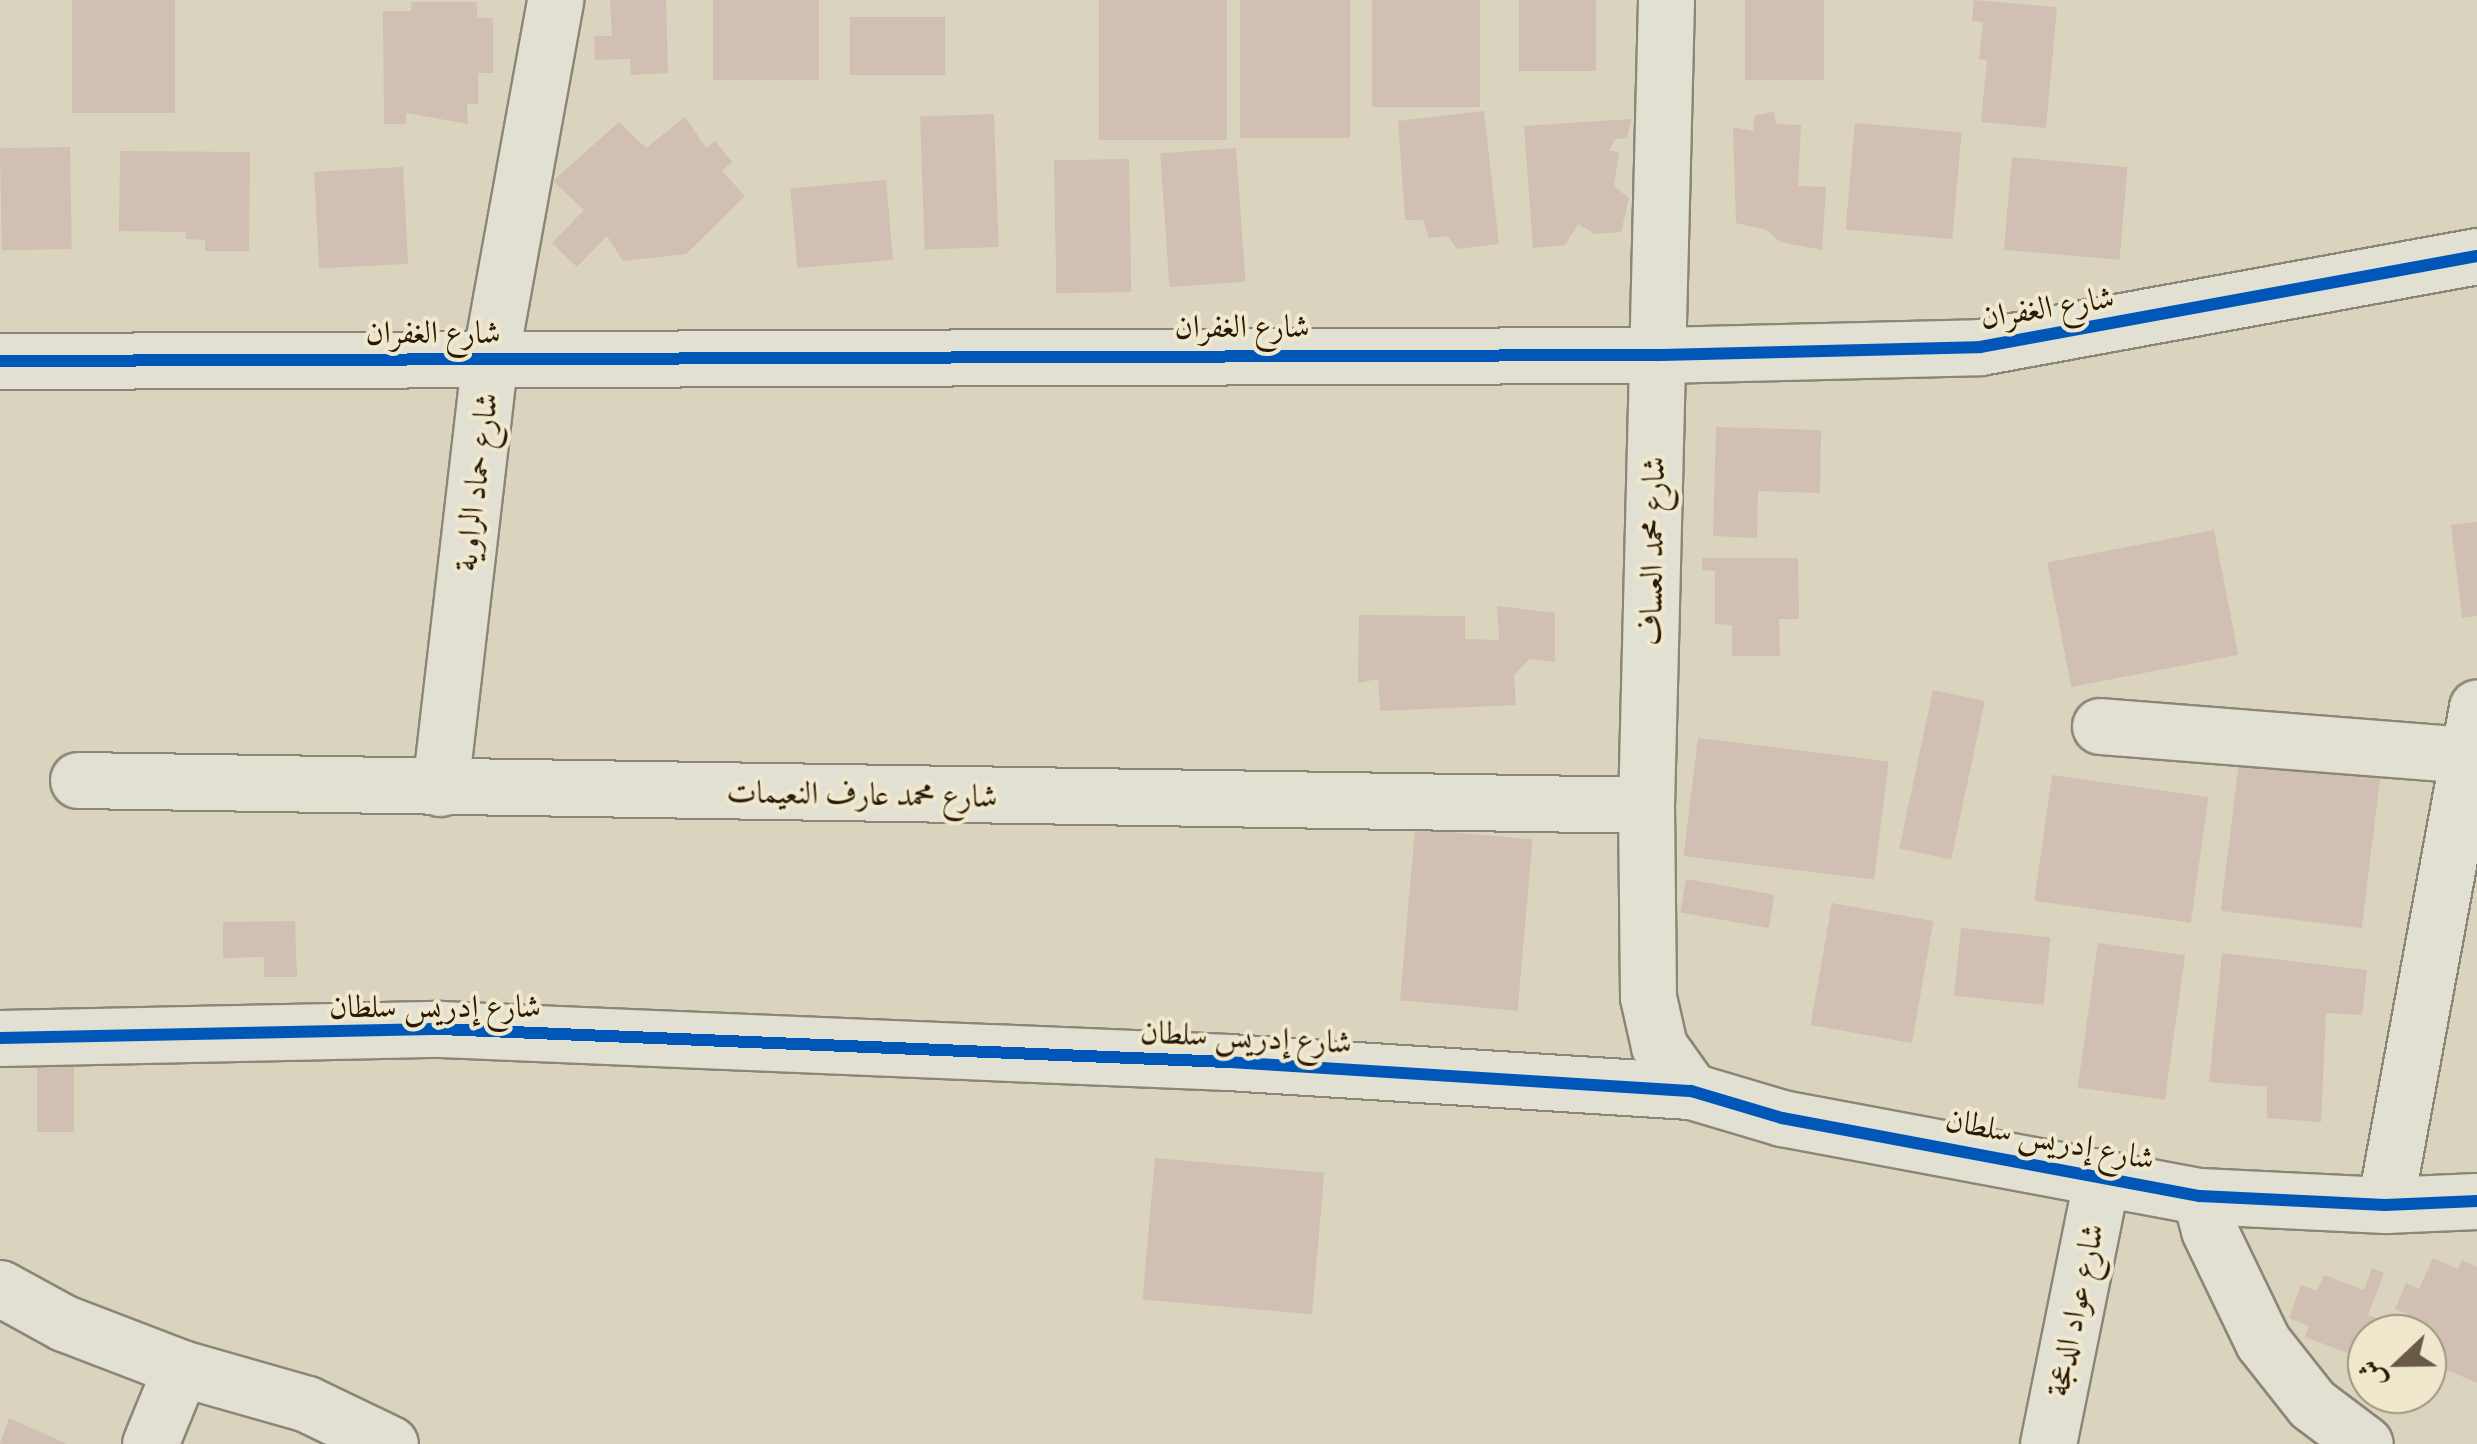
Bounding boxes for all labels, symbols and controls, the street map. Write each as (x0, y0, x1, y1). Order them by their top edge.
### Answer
street label: شارع الغفران (1977, 277, 2117, 337)
street label: شارع الغفران (1174, 307, 1310, 345)
street label: شارع الغفران (365, 313, 501, 351)
street label: شارع حماد الراوية (446, 390, 506, 574)
street label: شارع محمد العساف (1631, 456, 1673, 646)
street label: شارع محمد عارف النعيمات (726, 772, 998, 816)
street label: شارع إدريس سلطان (329, 987, 541, 1025)
street label: شارع إدريس سلطان (1139, 1012, 1353, 1062)
street label: شارع إدريس سلطان (1942, 1100, 2158, 1178)
street label: شارع عواد الدعجة (2038, 1220, 2112, 1400)
north arrow (2347, 1314, 2447, 1414)
text: ش (2346, 1354, 2395, 1395)

